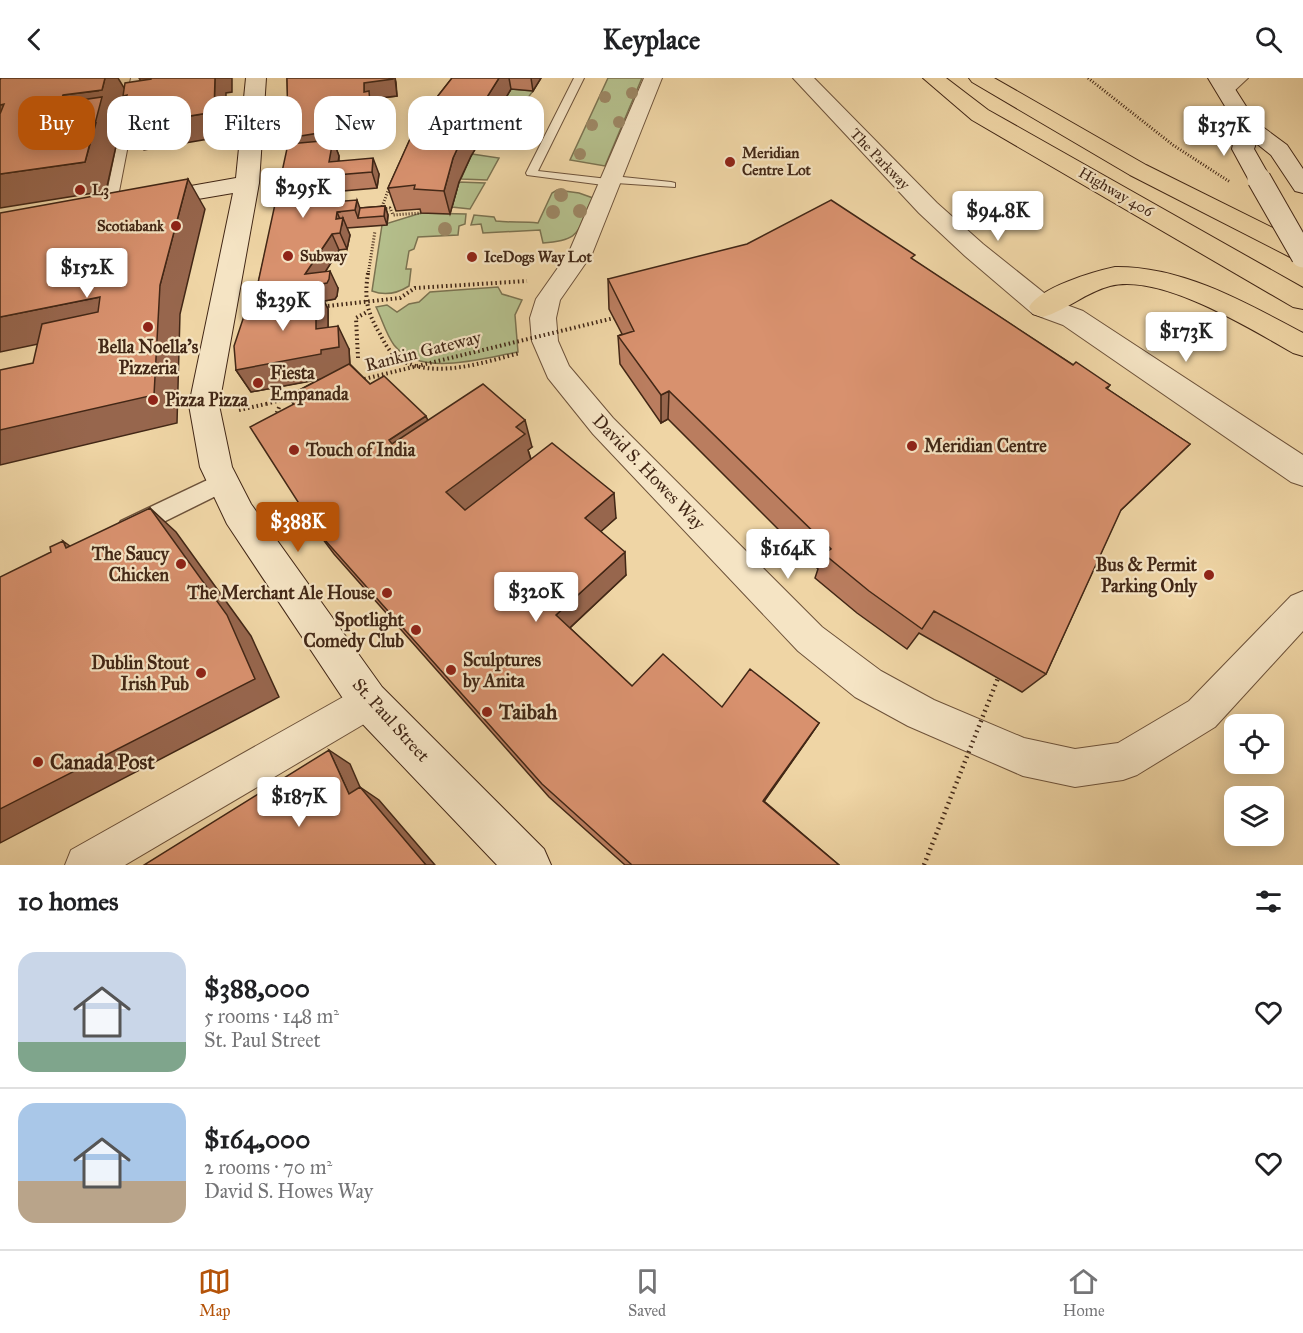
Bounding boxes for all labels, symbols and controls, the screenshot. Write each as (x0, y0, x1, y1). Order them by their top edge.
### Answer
icon: back (18, 23, 51, 56)
text: Keyplace (603, 23, 700, 56)
icon: search (1252, 23, 1285, 56)
chip: Buy (18, 96, 95, 150)
chip: Rent (107, 96, 191, 150)
chip: Filters (203, 96, 302, 150)
chip: New (314, 96, 396, 150)
chip: Apartment (408, 96, 544, 150)
pin: $137K (1182, 106, 1266, 157)
text: $137K (1198, 113, 1250, 137)
street label: The Parkway (846, 125, 914, 194)
place label: Meridian Centre Lot (742, 144, 812, 179)
marker: Meridian Centre Lot (723, 155, 737, 169)
street label: Highway 406 (1075, 163, 1158, 221)
pin: $295K (261, 168, 345, 219)
text: $295K (275, 175, 331, 199)
place label: L3 (92, 181, 109, 200)
marker: L3 (73, 183, 87, 197)
pin: $94.8K (949, 191, 1047, 242)
text: $94.8K (966, 198, 1030, 222)
place label: Scotiabank (97, 217, 165, 235)
marker: Scotiabank (169, 219, 183, 233)
place label: Subway (300, 247, 348, 266)
pin: $152K (45, 248, 129, 299)
place label: IceDogs Way Lot (484, 248, 592, 267)
marker: Subway (281, 249, 295, 263)
marker: IceDogs Way Lot (465, 250, 479, 264)
text: $152K (60, 255, 114, 279)
pin: $239K (241, 281, 325, 332)
text: $239K (256, 288, 310, 312)
pin: $173K (1144, 312, 1228, 363)
text: $173K (1160, 319, 1212, 343)
marker: Bella Noella's Pizzeria (141, 320, 155, 334)
street label: Rankin Gateway (363, 326, 484, 376)
place label: Bella Noella's Pizzeria (98, 336, 199, 379)
place label: Fiesta Empanada (270, 362, 349, 406)
marker: Fiesta Empanada (251, 376, 265, 390)
place label: Pizza Pizza (165, 389, 248, 411)
marker: Pizza Pizza (146, 393, 160, 407)
street label: David S. Howes Way (588, 410, 710, 535)
place label: Meridian Centre (924, 435, 1047, 457)
place label: Touch of India (305, 439, 416, 461)
marker: Meridian Centre (905, 439, 919, 453)
marker: Touch of India (287, 443, 301, 457)
pin: $388K (256, 502, 340, 553)
text: $388K (270, 509, 326, 533)
pin: $164K (746, 529, 830, 580)
text: $164K (760, 536, 816, 560)
place label: The Saucy Chicken (91, 543, 171, 586)
place label: Bus & Permit Parking Only (1095, 554, 1199, 598)
marker: The Saucy Chicken (174, 557, 188, 571)
marker: Bus & Permit Parking Only (1202, 568, 1216, 582)
pin: $320K (494, 572, 578, 623)
text: $320K (508, 579, 564, 603)
place label: The Merchant Ale House (186, 582, 375, 604)
marker: The Merchant Ale House (380, 586, 394, 600)
place label: Spotlight Comedy Club (303, 609, 405, 653)
marker: Spotlight Comedy Club (409, 623, 423, 637)
place label: Sculptures by Anita (462, 649, 541, 693)
place label: Dublin Stout Irish Pub (91, 652, 190, 695)
marker: Sculptures by Anita (444, 663, 458, 677)
marker: Dublin Stout Irish Pub (194, 666, 208, 680)
street label: St. Paul Street (348, 674, 435, 767)
place label: Taibah (498, 699, 558, 725)
marker: Taibah (480, 705, 494, 719)
map controls (1224, 714, 1284, 846)
button: locate (1224, 714, 1284, 774)
place label: Canada Post (50, 749, 155, 775)
marker: Canada Post (31, 755, 45, 769)
pin: $187K (257, 777, 341, 828)
text: $187K (271, 784, 327, 808)
button: layers (1224, 786, 1284, 846)
text: 10 homes (18, 885, 119, 917)
icon: filters (1252, 885, 1285, 918)
text: $388,000 (204, 972, 310, 1004)
icon: home (66, 976, 138, 1048)
icon: heart (1252, 996, 1285, 1029)
text: 5 rooms · 148 m² (204, 1004, 339, 1028)
text: St. Paul Street (204, 1028, 321, 1052)
text: $164,000 (204, 1123, 310, 1155)
icon: home (66, 1127, 138, 1199)
icon: heart (1252, 1147, 1285, 1180)
text: 2 rooms · 70 m² (204, 1155, 332, 1179)
text: David S. Howes Way (204, 1179, 373, 1203)
tab: Map (198, 1265, 231, 1320)
tab: Saved (628, 1265, 666, 1320)
tab: Home (1063, 1265, 1105, 1320)

